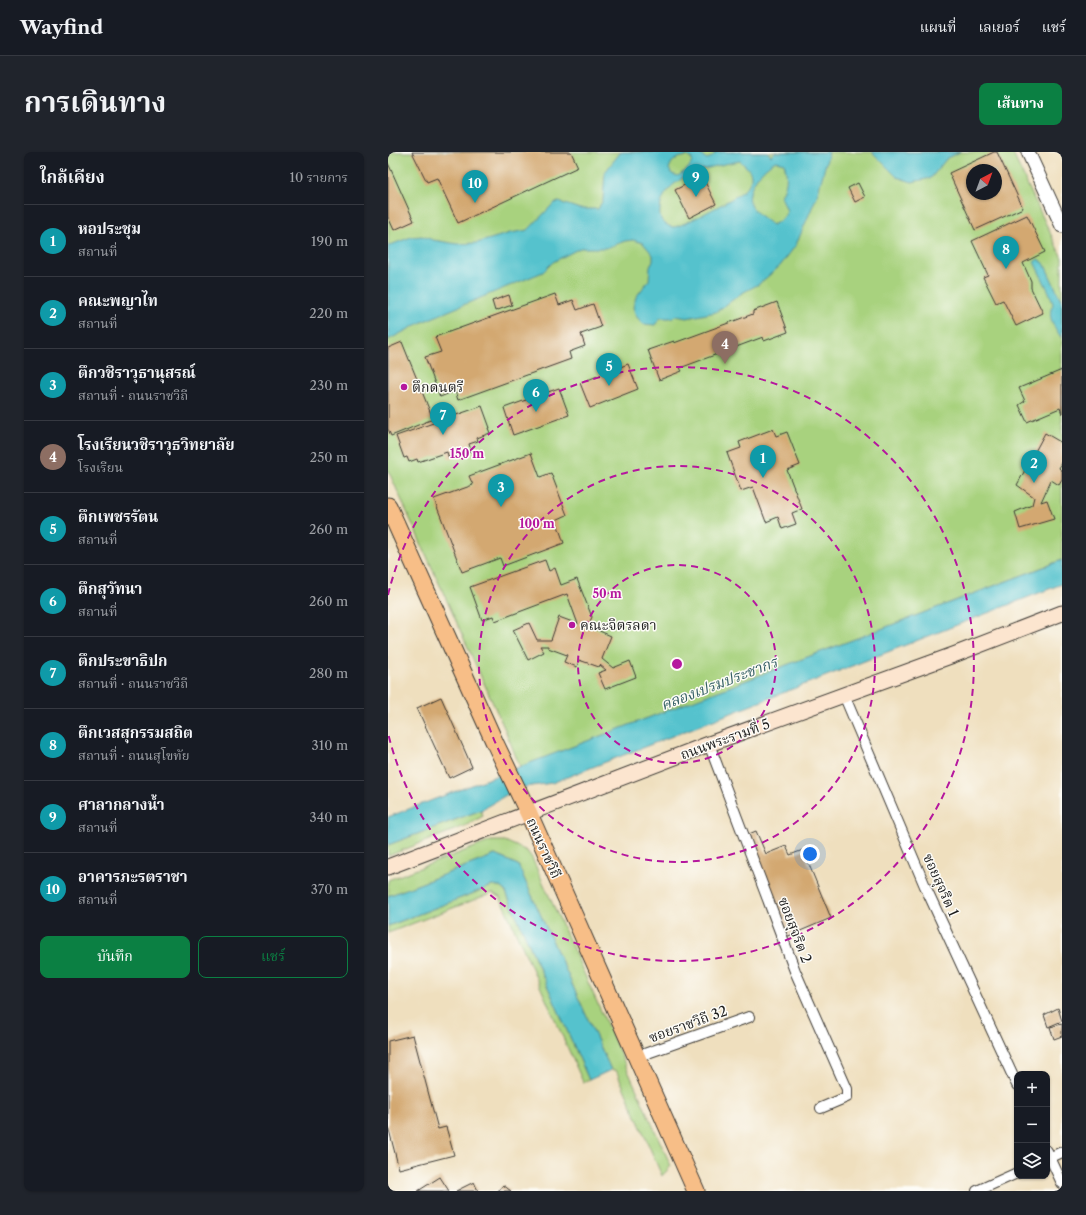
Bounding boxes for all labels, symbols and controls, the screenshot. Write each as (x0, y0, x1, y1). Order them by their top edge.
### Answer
text: Wayfind (20, 16, 103, 39)
text: แผนที่ (920, 18, 956, 36)
text: เลเยอร์ (978, 18, 1020, 36)
text: แชร์ (1042, 18, 1066, 36)
button: เส้นทาง (979, 83, 1062, 125)
text: การเดินทาง (24, 85, 166, 119)
pin: 9 (683, 164, 709, 197)
north arrow (966, 164, 1002, 200)
text: ใกล้เคียง (40, 167, 105, 187)
text: 10 รายการ (289, 169, 348, 185)
pin: 10 (462, 170, 488, 203)
text: หอประชุม (78, 219, 141, 238)
text: 1 (50, 233, 56, 249)
text: 190 m (311, 233, 348, 249)
pin: 8 (993, 236, 1019, 269)
text: สถานที่ (78, 243, 117, 259)
text: คณะพญาไท (78, 291, 158, 310)
text: 2 (49, 305, 57, 321)
text: 220 m (309, 305, 348, 321)
text: สถานที่ (78, 315, 117, 331)
pin: 4 (712, 331, 738, 364)
pin: 5 (596, 353, 622, 386)
text: ตึกวชิราวุธานุสรณ์ (78, 363, 196, 382)
text: 3 (49, 377, 57, 393)
text: 230 m (310, 377, 348, 393)
place label: ตึกดนตรี (412, 378, 464, 396)
pin: 6 (523, 379, 549, 412)
marker: ตึกดนตรี (399, 382, 409, 392)
text: สถานที่ · ถนนราชวิถี (78, 387, 188, 403)
pin: 7 (430, 402, 456, 435)
text: โรงเรียนวชิราวุธวิทยาลัย (78, 435, 235, 454)
pin: 1 (750, 445, 776, 478)
text: 150 m (450, 446, 484, 461)
text: 4 (49, 449, 57, 465)
text: 250 m (310, 449, 348, 465)
pin: 2 (1021, 450, 1047, 483)
text: โรงเรียน (78, 459, 123, 475)
pin: 3 (488, 474, 514, 507)
text: ตึกเพชรรัตน (78, 507, 158, 526)
text: 100 m (519, 516, 555, 531)
text: 5 (49, 521, 57, 537)
text: 260 m (309, 521, 348, 537)
text: สถานที่ (78, 531, 117, 547)
text: ตึกสุวัทนา (78, 579, 142, 598)
text: 50 m (592, 586, 622, 601)
text: 6 (49, 593, 57, 609)
text: 260 m (309, 593, 348, 609)
text: สถานที่ (78, 603, 117, 619)
place label: คณะจิตรลดา (580, 616, 657, 634)
marker: คณะจิตรลดา (567, 620, 577, 630)
text: ตึกประขาธิปก (78, 651, 168, 670)
water label: คลองเปรมประชากร (658, 651, 781, 714)
centre of rings (670, 657, 684, 671)
text: 7 (50, 665, 56, 681)
text: 280 m (309, 665, 348, 681)
text: สถานที่ · ถนนราชวิถี (78, 675, 188, 691)
street label: ถนนพระรามที่ 5 (677, 713, 772, 764)
text: ตึกเวสสุกรรมสถิต (78, 723, 193, 742)
text: 8 (49, 737, 57, 753)
text: 310 m (312, 737, 348, 753)
text: สถานที่ · ถนนสุโขทัย (78, 747, 189, 763)
text: ศาลากลางน้ำ (78, 795, 165, 814)
text: 9 (49, 809, 57, 825)
text: 340 m (310, 809, 348, 825)
street label: ถนนราชวิถี (523, 815, 565, 881)
text: สถานที่ (78, 819, 117, 835)
your location (800, 844, 820, 864)
street label: ซอยสุจริต 1 (919, 851, 963, 919)
text: อาคารภะรตราชา (78, 867, 188, 886)
text: 10 (46, 881, 60, 897)
text: 370 m (311, 881, 348, 897)
text: สถานที่ (78, 891, 117, 907)
street label: ซอยสุจริต 2 (774, 894, 816, 966)
button: บันทึก (40, 936, 190, 978)
button: แชร์ (198, 936, 348, 978)
street label: ซอยราชวิถี 32 (646, 1001, 730, 1047)
map controls (1014, 1071, 1050, 1179)
button: + (1014, 1071, 1050, 1107)
button: − (1014, 1107, 1050, 1143)
button: layers (1014, 1143, 1050, 1179)

